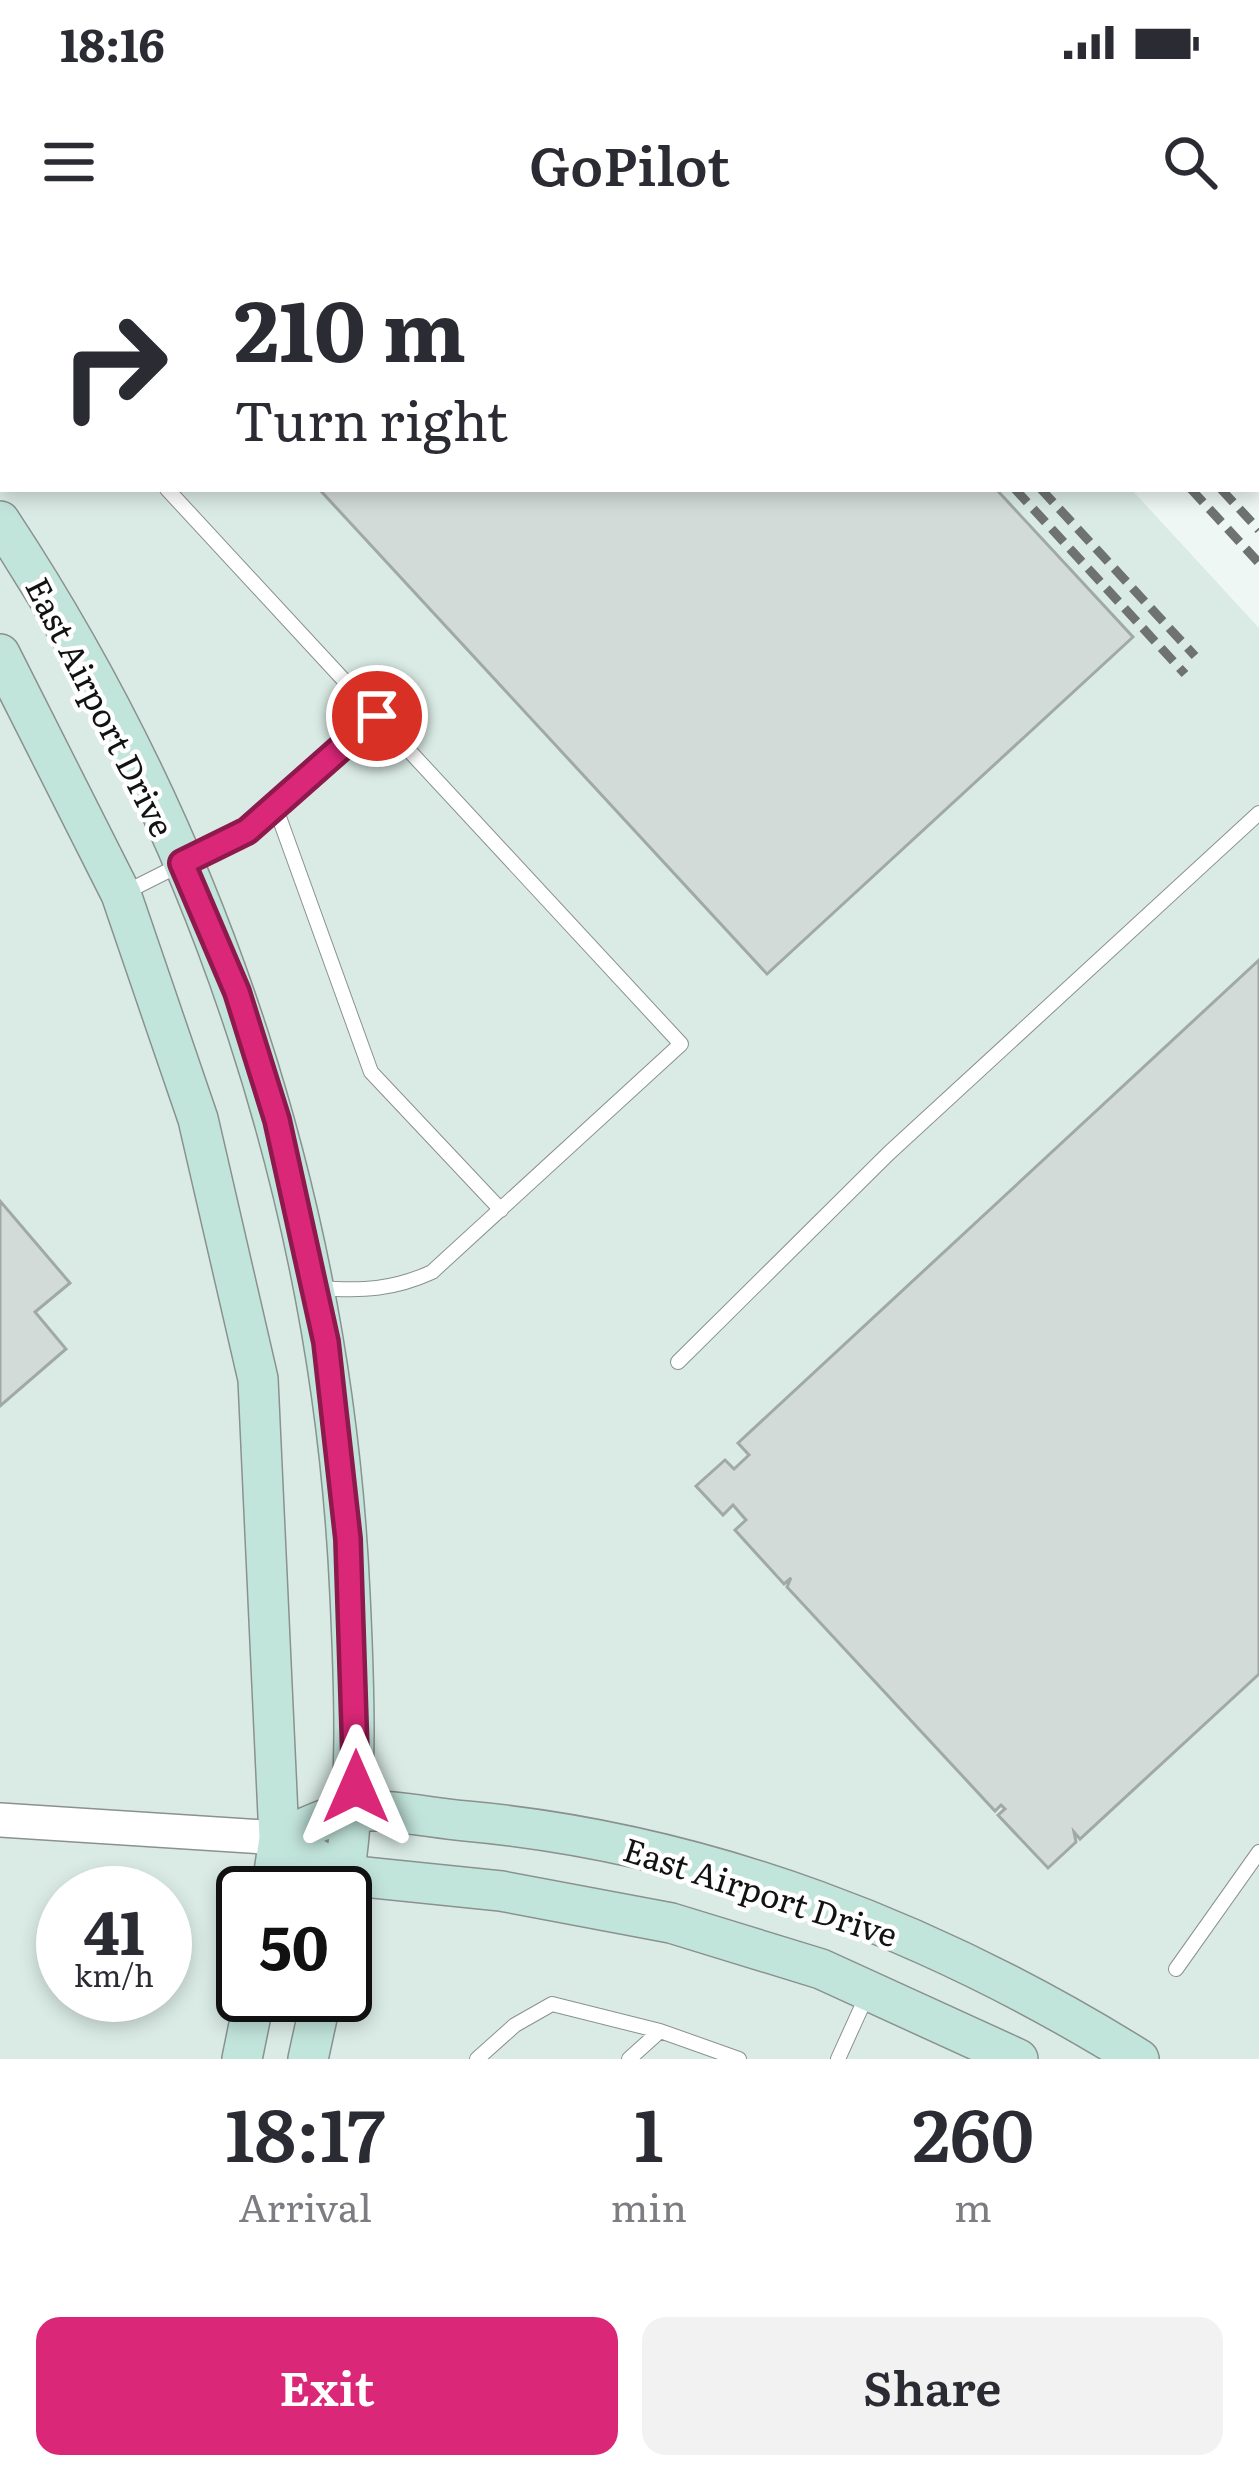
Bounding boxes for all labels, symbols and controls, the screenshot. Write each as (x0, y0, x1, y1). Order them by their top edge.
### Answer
text: 18:16 (60, 9, 165, 76)
text: GoPilot (529, 122, 730, 203)
icon: menu (36, 129, 102, 195)
icon: search (1157, 129, 1223, 195)
text: 210 m (234, 263, 466, 388)
icon: right (36, 288, 192, 444)
text: Turn right (234, 377, 508, 458)
street label: East Airport Drive (15, 568, 189, 844)
pin (326, 665, 428, 767)
icon: arrive (344, 683, 410, 749)
position arrow (293, 1724, 419, 1850)
street label: East Airport Drive (618, 1823, 904, 1957)
speed limit sign: 50 (216, 1866, 372, 2022)
text: 41 (83, 1884, 145, 1973)
text: km/h (74, 1952, 154, 1996)
text: 18:17 (225, 2077, 385, 2184)
text: 1 (634, 2077, 664, 2184)
text: 260 (912, 2077, 1034, 2184)
text: Arrival (239, 2176, 372, 2234)
text: min (610, 2176, 687, 2234)
text: m (954, 2176, 992, 2234)
button: Exit (36, 2317, 618, 2455)
button: Share (642, 2317, 1223, 2455)

